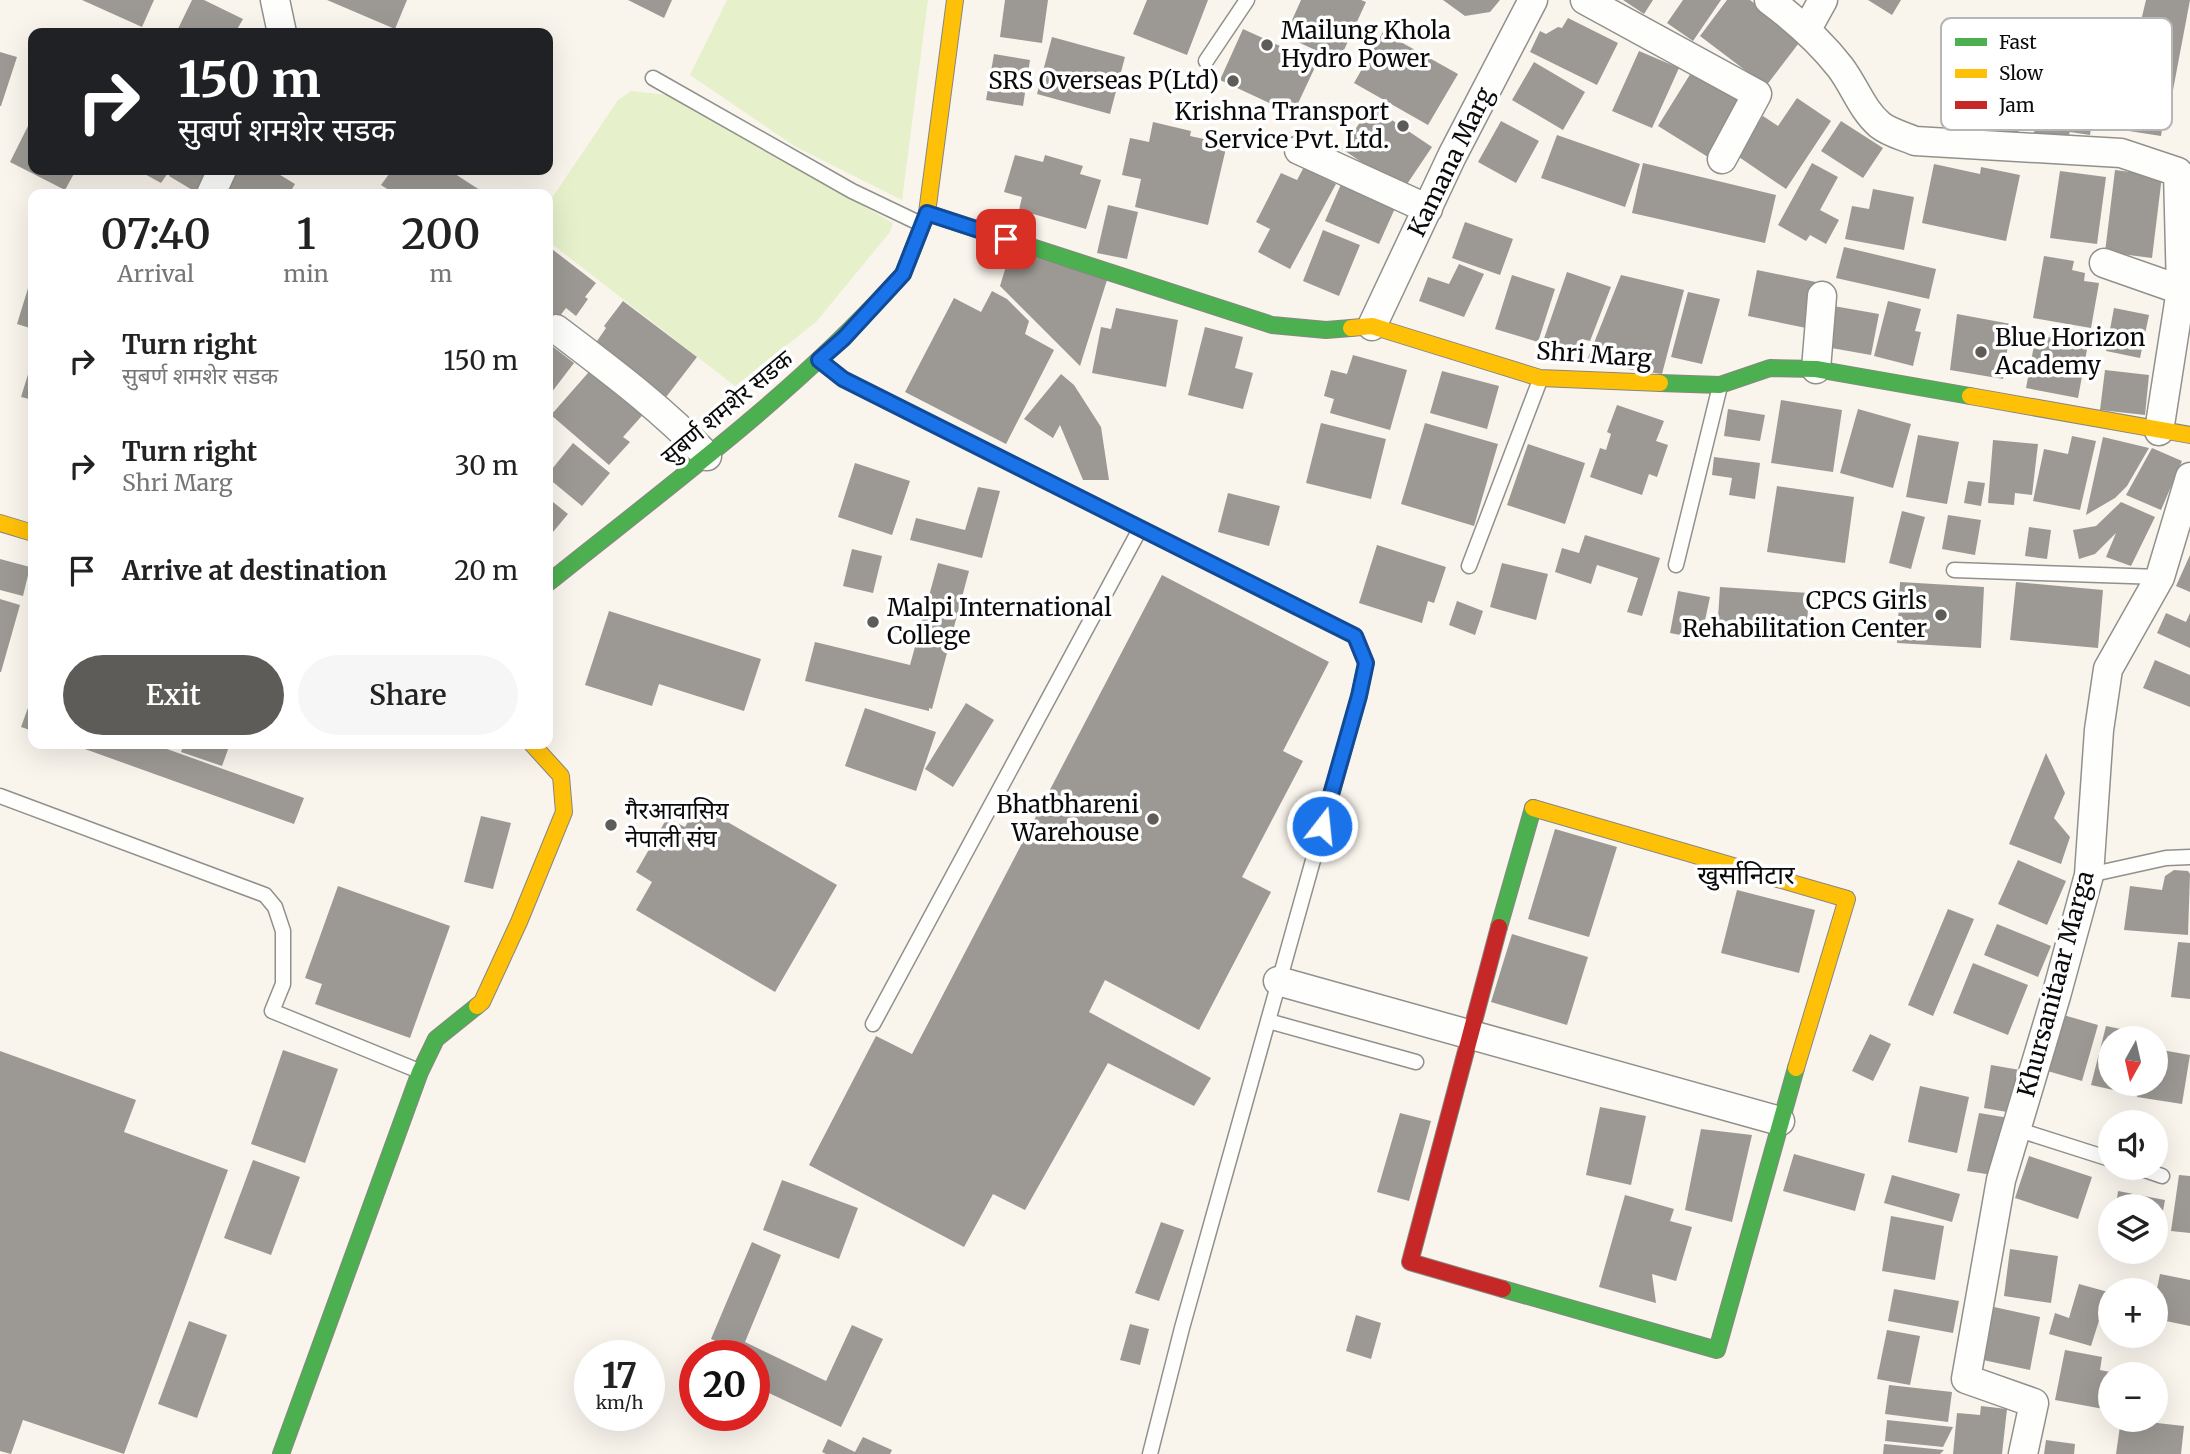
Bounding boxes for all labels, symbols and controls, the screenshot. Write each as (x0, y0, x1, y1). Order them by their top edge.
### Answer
place label: Mailung Khola Hydro Power (1281, 15, 1451, 74)
legend (1941, 18, 2172, 130)
text: Fast (1999, 30, 2037, 54)
marker: Mailung Khola Hydro Power (1259, 37, 1275, 53)
text: 150 m (178, 49, 321, 110)
icon: right (63, 56, 154, 147)
text: Slow (1999, 61, 2044, 85)
place label: SRS Overseas P(Ltd) (988, 65, 1219, 96)
marker: SRS Overseas P(Ltd) (1225, 73, 1241, 89)
street label: Kamana Marg (1401, 82, 1500, 242)
text: Jam (1998, 93, 2035, 117)
place label: Krishna Transport Service Pvt. Ltd. (1174, 96, 1390, 155)
text: सुबर्ण शमशेर सडक (178, 110, 395, 150)
marker: Krishna Transport Service Pvt. Ltd. (1395, 118, 1411, 134)
text: 07:40 (101, 208, 211, 260)
text: 1 (296, 208, 316, 260)
text: 200 (401, 208, 480, 260)
pin (976, 209, 1036, 269)
icon: arrive (987, 220, 1025, 258)
text: Arrival (117, 259, 194, 288)
text: min (283, 259, 329, 288)
text: m (429, 259, 452, 288)
place label: Blue Horizon Academy (1994, 322, 2146, 381)
text: Turn right (122, 328, 257, 361)
street label: Shri Marg (1535, 335, 1653, 374)
icon: right (63, 342, 101, 380)
street label: सुबर्ण शमशेर सडक (654, 343, 799, 472)
text: 150 m (444, 344, 518, 377)
marker: Blue Horizon Academy (1973, 344, 1989, 360)
text: सुबर्ण शमशेर सडक (122, 361, 278, 390)
text: Turn right (122, 435, 257, 468)
icon: right (63, 447, 101, 485)
text: 30 m (455, 449, 518, 482)
text: Shri Marg (122, 468, 233, 497)
icon: arrive (63, 552, 101, 590)
text: Arrive at destination (122, 554, 387, 587)
text: 20 m (454, 554, 518, 587)
place label: CPCS Girls Rehabilitation Center (1682, 585, 1927, 644)
place label: Malpi International College (887, 592, 1112, 651)
marker: CPCS Girls Rehabilitation Center (1933, 607, 1949, 623)
marker: Malpi International College (865, 614, 881, 630)
button: Exit (63, 655, 284, 735)
button: Share (298, 655, 518, 735)
place label: Bhatbhareni Warehouse (996, 789, 1139, 848)
position arrow (1285, 789, 1359, 863)
place label: गैरआवासिय नेपाली संघ (625, 795, 730, 854)
marker: Bhatbhareni Warehouse (1145, 811, 1161, 827)
marker: गैरआवासिय नेपाली संघ (603, 817, 619, 833)
district label: खुर्सानिटार (1697, 858, 1796, 891)
street label: Khursanitaar Marga (2010, 867, 2101, 1100)
north arrow (2098, 1026, 2168, 1096)
map controls (2098, 1026, 2168, 1432)
button: sound (2098, 1110, 2168, 1180)
button: layers (2098, 1194, 2168, 1264)
button: + (2098, 1278, 2168, 1348)
speed limit sign: 20 (679, 1340, 770, 1431)
text: 17 (602, 1354, 637, 1398)
button: − (2098, 1362, 2168, 1432)
text: km/h (596, 1391, 643, 1414)

